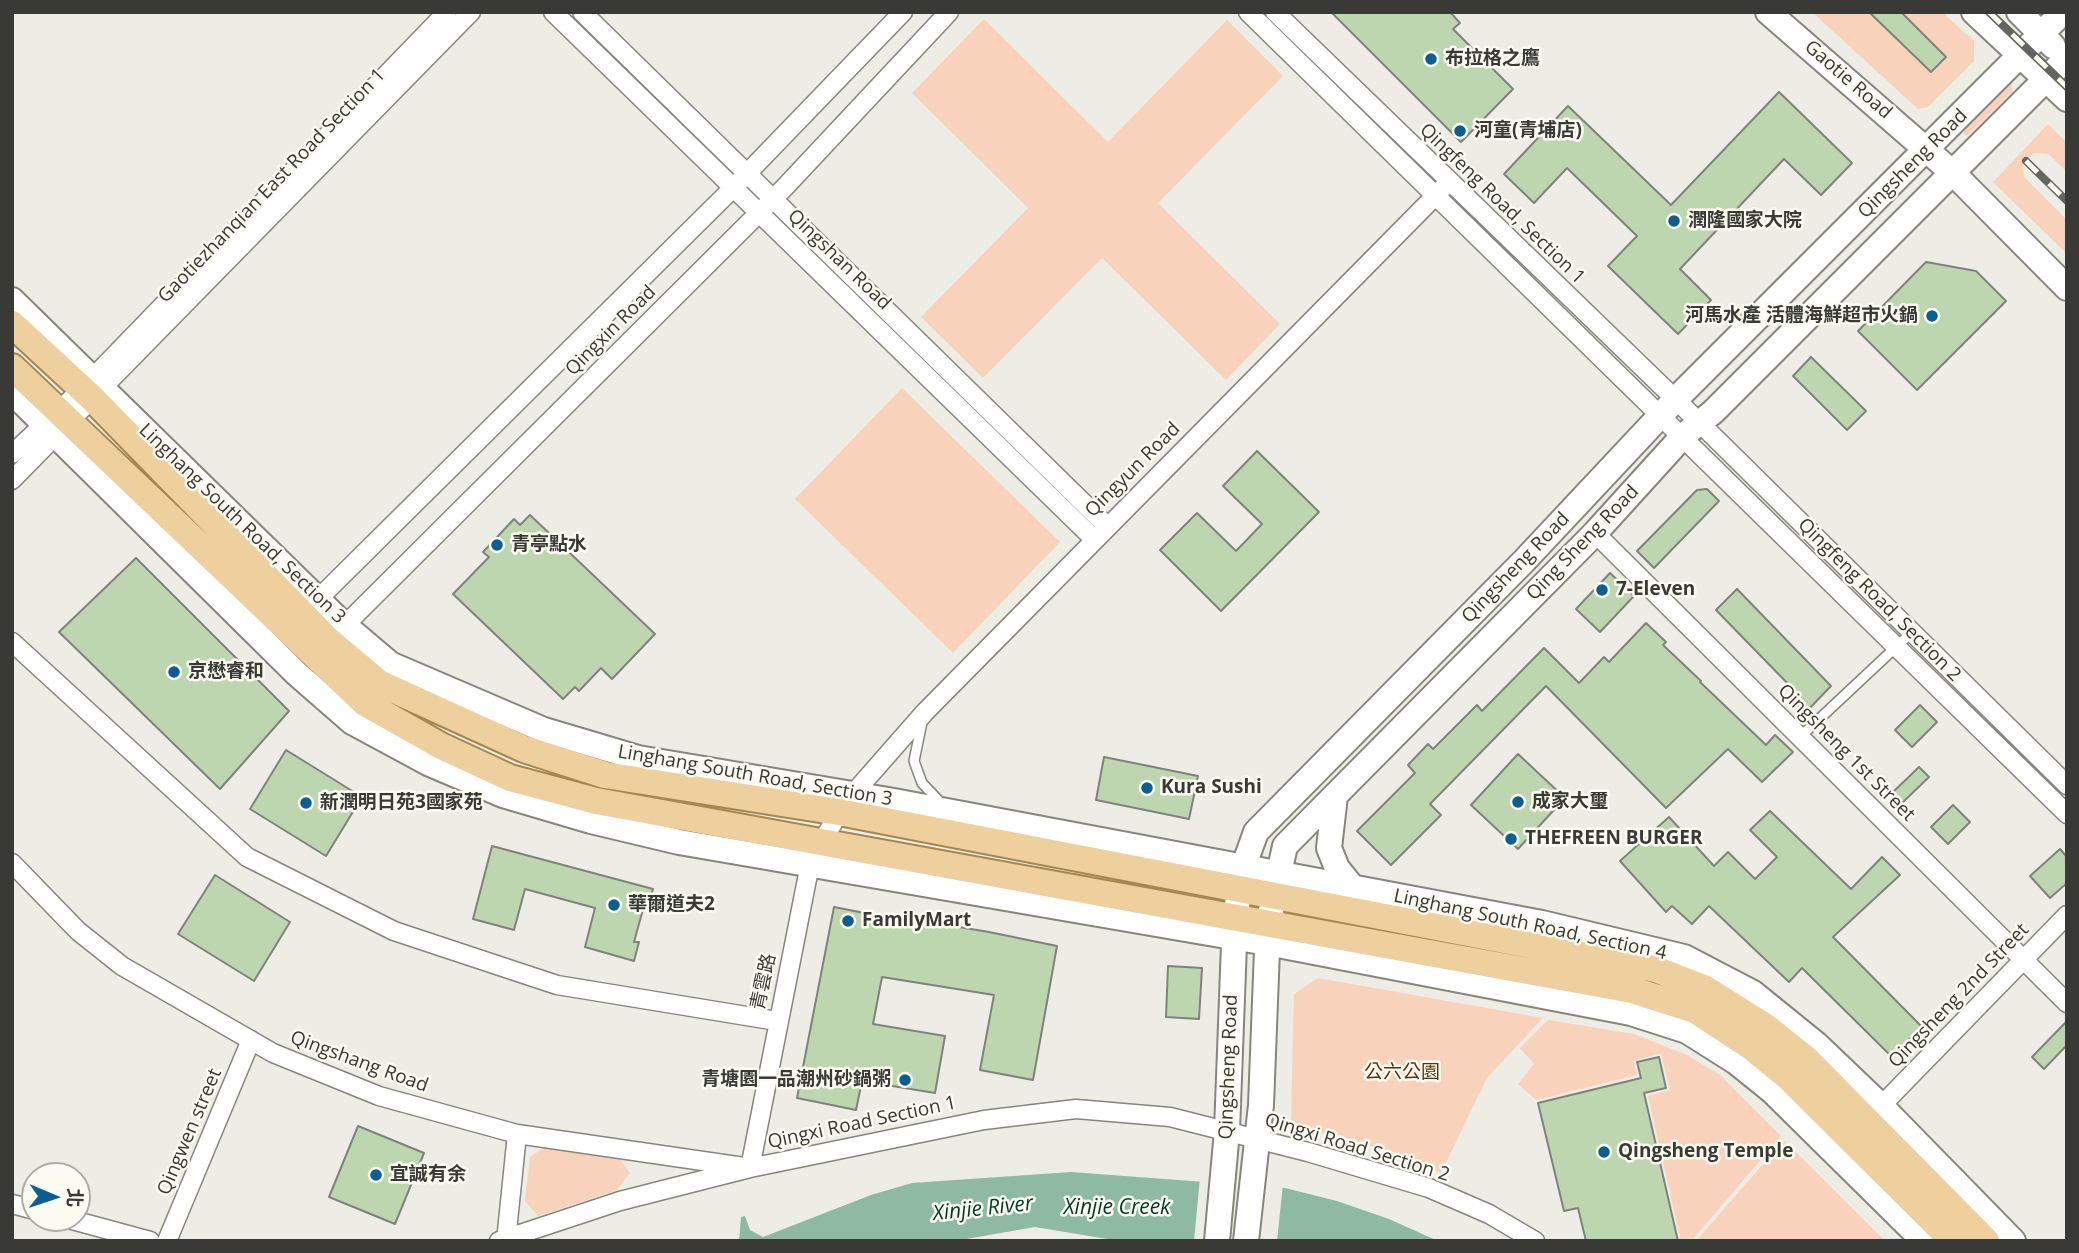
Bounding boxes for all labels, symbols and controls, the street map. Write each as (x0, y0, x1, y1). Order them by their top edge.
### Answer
street label: Gaotie Road (1800, 36, 1896, 124)
place label: 布拉格之鷹 (1445, 48, 1540, 70)
marker: 布拉格之鷹 (1423, 51, 1439, 67)
street label: Gaotiezhanqian East Road Section 1 (154, 64, 390, 308)
street label: Qingsheng Road (1854, 105, 1972, 223)
street label: Qingfeng Road, Section 1 (1414, 119, 1590, 289)
place label: 河童(青埔店) (1474, 120, 1582, 142)
marker: 河童(青埔店) (1452, 123, 1468, 139)
street label: Qingshan Road (783, 205, 895, 315)
place label: 潤隆國家大院 (1688, 210, 1802, 232)
marker: 潤隆國家大院 (1666, 213, 1682, 229)
street label: Qingxin Road (561, 281, 661, 381)
place label: 河馬水產 活體海鮮超市火鍋 (1685, 305, 1918, 327)
marker: 河馬水產 活體海鮮超市火鍋 (1924, 308, 1940, 324)
street label: Qingyun Road (1081, 418, 1185, 522)
street label: Linghang South Road, Section 3 (134, 419, 350, 629)
street label: Qing Sheng Road (1522, 481, 1644, 605)
street label: Qingsheng Road (1457, 508, 1575, 628)
street label: Qingfeng Road, Section 2 (1793, 514, 1965, 686)
place label: 青亭點水 (511, 534, 587, 556)
marker: 青亭點水 (489, 537, 505, 553)
place label: 7-Eleven (1616, 579, 1695, 601)
marker: 7-Eleven (1594, 582, 1610, 598)
place label: 京懋睿和 (188, 661, 264, 683)
marker: 京懋睿和 (166, 664, 182, 680)
street label: Qingsheng 1st Street (1773, 680, 1919, 826)
street label: Linghang South Road, Section 3 (616, 741, 894, 811)
place label: Kura Sushi (1161, 777, 1262, 799)
marker: Kura Sushi (1139, 780, 1155, 796)
place label: 成家大璽 (1532, 791, 1608, 813)
place label: 新潤明日苑3國家苑 (320, 792, 483, 814)
marker: 成家大璽 (1510, 794, 1526, 810)
marker: 新潤明日苑3國家苑 (298, 795, 314, 811)
place label: THEFREEN BURGER (1525, 828, 1702, 850)
marker: THEFREEN BURGER (1503, 831, 1519, 847)
street label: Linghang South Road, Section 4 (1391, 885, 1669, 965)
place label: 華爾道夫2 (628, 894, 715, 916)
marker: 華爾道夫2 (606, 897, 622, 913)
place label: FamilyMart (862, 910, 971, 932)
marker: FamilyMart (840, 913, 856, 929)
street label: Qingsheng 2nd Street (1884, 919, 2034, 1073)
street label: 青雲路 (747, 952, 781, 1012)
street label: Qingsheng Road (1215, 994, 1243, 1140)
street label: Qingshang Road (287, 1026, 431, 1098)
park label: 公六公園 (1364, 1062, 1440, 1084)
street label: Qingwen street (153, 1065, 227, 1199)
place label: 青塘園一品潮州砂鍋粥 (701, 1069, 891, 1091)
marker: 青塘園一品潮州砂鍋粥 (897, 1072, 913, 1088)
street label: Qingxi Road Section 1 (766, 1092, 958, 1154)
street label: Qingxi Road Section 2 (1262, 1109, 1452, 1187)
place label: Qingsheng Temple (1618, 1141, 1793, 1163)
marker: Qingsheng Temple (1596, 1144, 1612, 1160)
north arrow (21, 1162, 91, 1232)
place label: 宜誠有余 (390, 1164, 466, 1186)
marker: 宜誠有余 (368, 1167, 384, 1183)
text: 北 (62, 1188, 88, 1208)
water label: Xinjie River (932, 1191, 1034, 1227)
water label: Xinjie Creek (1064, 1195, 1170, 1221)

